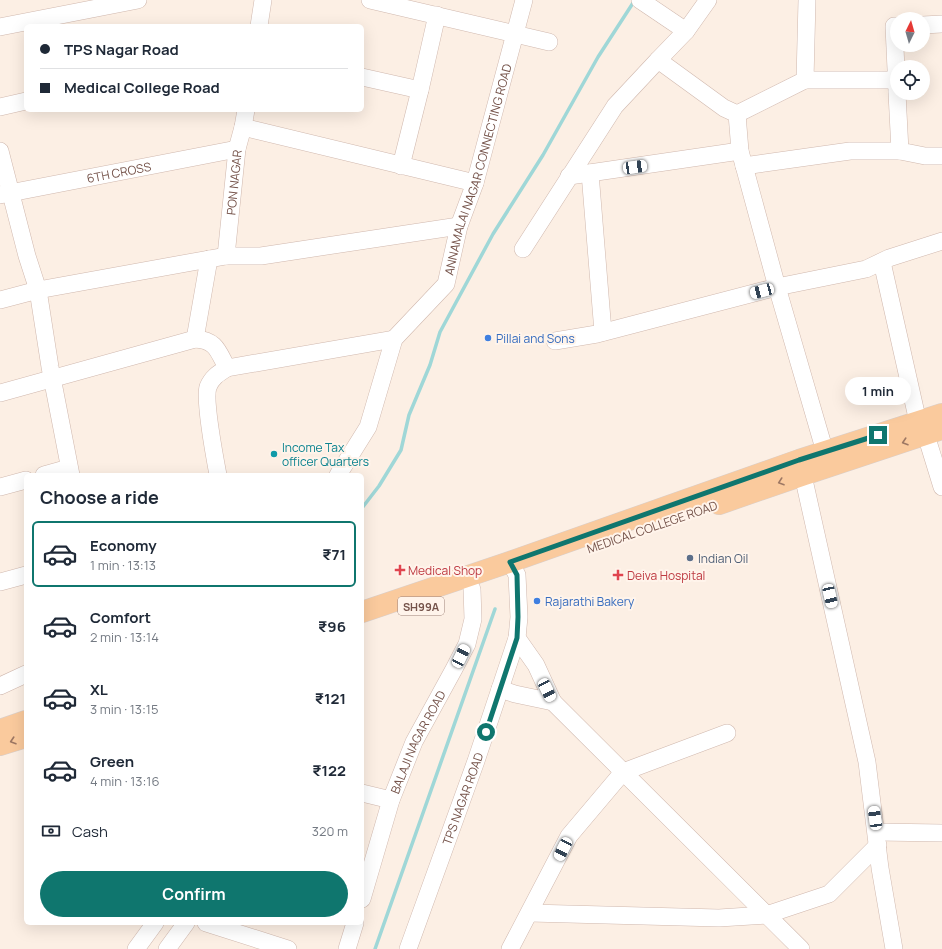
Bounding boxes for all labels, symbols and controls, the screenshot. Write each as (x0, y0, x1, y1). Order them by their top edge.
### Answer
north arrow (890, 12, 930, 52)
map controls (890, 12, 930, 100)
text: TPS Nagar Road (64, 39, 179, 60)
button: locate (890, 60, 930, 100)
street label: ANNAMALAI NAGAR CONNECTING ROAD (440, 62, 515, 277)
text: Medical College Road (64, 77, 220, 98)
street label: PON NAGAR (222, 148, 245, 216)
street label: 6TH CROSS (85, 157, 152, 186)
car (622, 159, 648, 175)
car (749, 282, 775, 300)
place label: Pillai and Sons (496, 330, 575, 347)
marker: Pillai and Sons (483, 333, 493, 343)
callout: 1 min (845, 377, 911, 405)
text: 1 min (862, 382, 894, 400)
route end (869, 426, 887, 444)
one-way arrow (902, 437, 909, 446)
place label: Income Tax officer Quarters (282, 439, 369, 470)
marker: Income Tax officer Quarters (269, 449, 279, 459)
one-way arrow (778, 478, 785, 486)
text: Choose a ride (40, 485, 159, 509)
street label: MEDICAL COLLEGE ROAD (584, 497, 720, 557)
text: Economy (90, 535, 157, 556)
icon: car (42, 536, 78, 572)
text: ₹71 (322, 544, 346, 565)
place label: Indian Oil (698, 550, 748, 567)
marker: Indian Oil (685, 553, 695, 563)
text: 1 min · 13:13 (90, 556, 156, 574)
place label: Medical Shop (408, 562, 482, 579)
marker: Medical Shop (395, 565, 405, 575)
place label: Deiva Hospital (627, 567, 705, 584)
marker: Deiva Hospital (612, 569, 624, 581)
car (821, 583, 839, 609)
place label: Rajarathi Bakery (545, 593, 635, 610)
marker: Rajarathi Bakery (532, 596, 542, 606)
road number: SH99A (398, 597, 444, 615)
text: Comfort (90, 607, 151, 628)
icon: car (42, 608, 78, 644)
text: ₹96 (318, 616, 346, 637)
text: 2 min · 13:14 (90, 628, 159, 646)
car (450, 643, 472, 669)
car (536, 677, 558, 703)
text: XL (90, 679, 108, 700)
icon: car (42, 680, 78, 716)
street label: BALAJI NAGAR ROAD (386, 687, 449, 796)
text: ₹121 (315, 688, 346, 709)
text: 3 min · 13:15 (90, 700, 158, 718)
route start (477, 723, 495, 741)
one-way arrow (10, 736, 17, 745)
street label: TPS NAGAR ROAD (438, 750, 487, 847)
text: Green (90, 751, 134, 772)
icon: car (42, 752, 78, 788)
text: ₹122 (312, 760, 346, 781)
text: 4 min · 13:16 (90, 772, 159, 790)
car (867, 805, 883, 831)
icon: cash (40, 820, 62, 842)
text: Cash (72, 821, 108, 842)
text: 320 m (312, 822, 348, 840)
car (552, 836, 574, 862)
button: Confirm (40, 871, 348, 917)

